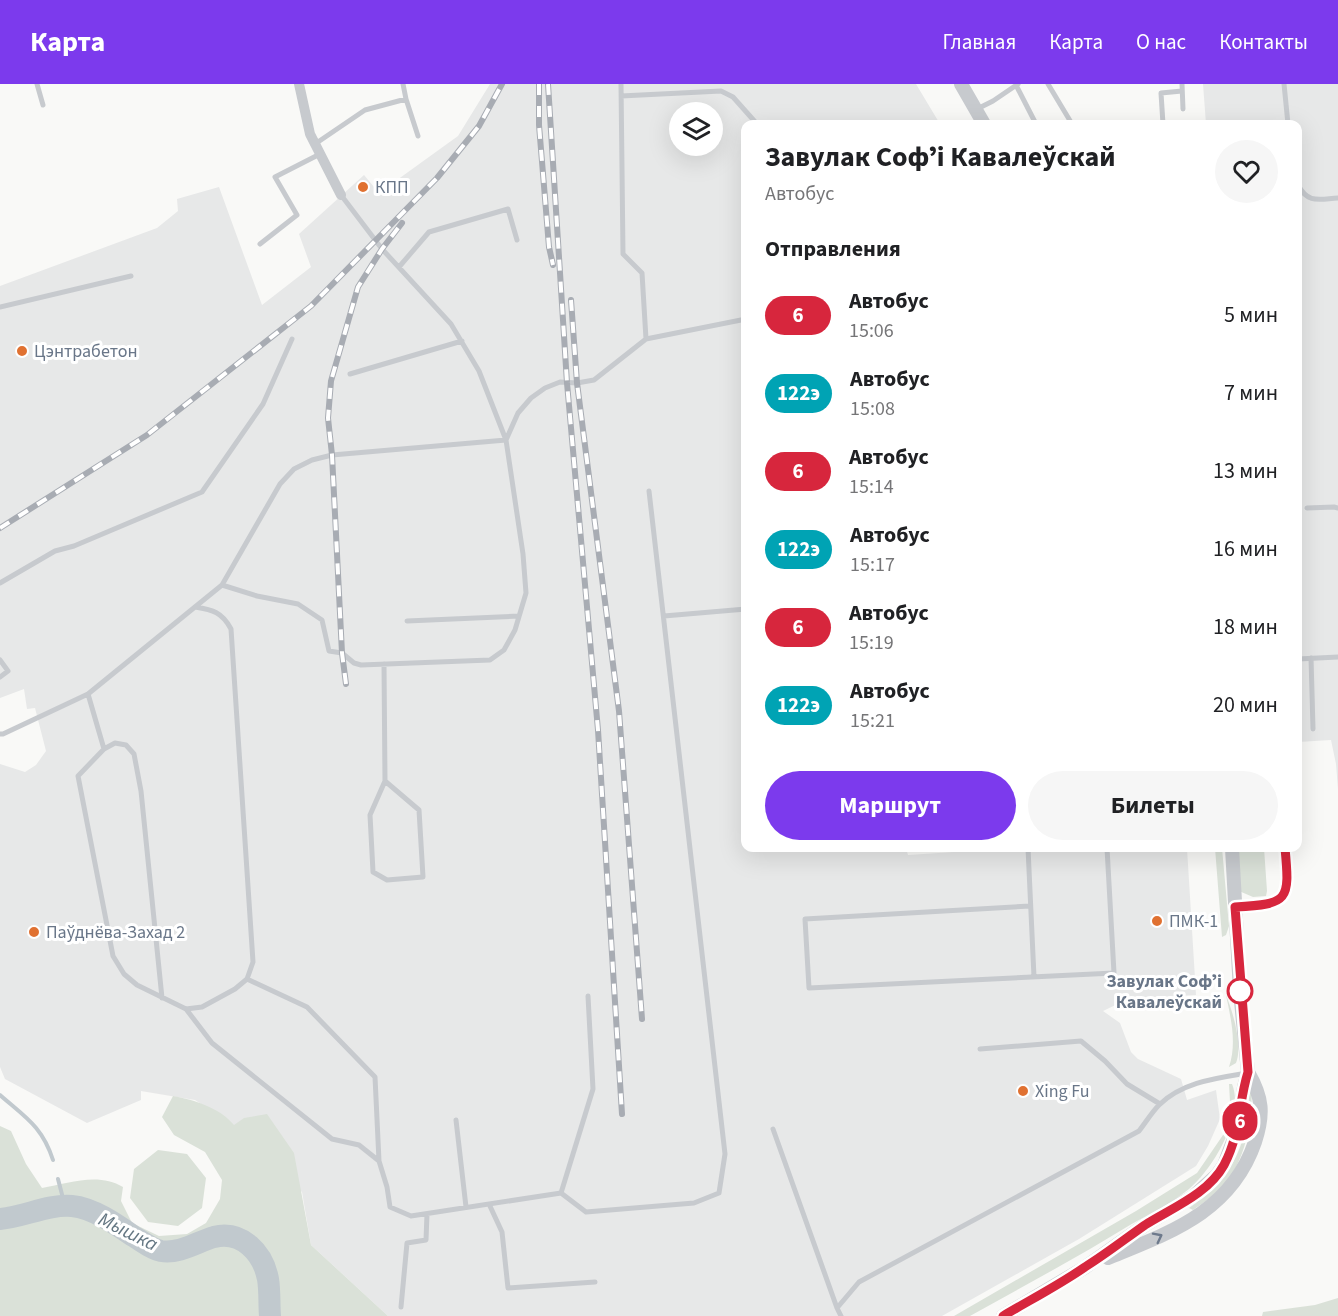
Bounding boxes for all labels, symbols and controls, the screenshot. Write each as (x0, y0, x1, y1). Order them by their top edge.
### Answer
text: Карта (30, 22, 105, 62)
text: Главная (943, 27, 1016, 57)
text: Карта (1049, 27, 1103, 57)
text: О нас (1136, 27, 1186, 57)
text: Контакты (1219, 27, 1308, 57)
map controls (669, 102, 723, 156)
button: layers (669, 102, 723, 156)
text: Завулак Софʼі Кавалеўскай (765, 137, 1116, 177)
button: heart (1215, 140, 1278, 203)
place label: КПП (375, 175, 409, 200)
marker: КПП (356, 180, 370, 194)
text: Автобус (765, 180, 834, 208)
text: Отправления (765, 233, 901, 265)
text: Автобус (849, 285, 929, 317)
text: 5 мин (1224, 299, 1278, 331)
text: 6 (792, 300, 804, 330)
text: 15:06 (849, 317, 894, 345)
place label: Цэнтрабетон (34, 339, 138, 364)
marker: Цэнтрабетон (15, 344, 29, 358)
text: Автобус (850, 363, 930, 395)
text: 7 мин (1224, 377, 1278, 409)
text: 122э (777, 378, 820, 408)
text: 15:08 (850, 395, 895, 423)
text: Автобус (849, 441, 929, 473)
text: 13 мин (1213, 455, 1278, 487)
text: 6 (792, 456, 804, 486)
text: 15:14 (849, 473, 894, 501)
text: Автобус (850, 519, 930, 551)
text: 16 мин (1213, 533, 1278, 565)
text: 122э (777, 534, 820, 564)
text: 15:17 (850, 551, 895, 579)
text: Автобус (849, 597, 929, 629)
text: 18 мин (1213, 611, 1278, 643)
text: 6 (792, 612, 804, 642)
text: 15:19 (849, 629, 894, 657)
text: Автобус (850, 675, 930, 707)
text: 20 мин (1213, 689, 1278, 721)
text: 122э (777, 690, 820, 720)
text: 15:21 (850, 707, 895, 735)
button: Маршрут (765, 771, 1016, 840)
button: Билеты (1028, 771, 1278, 840)
place label: ПМК-1 (1169, 909, 1218, 934)
marker: ПМК-1 (1150, 914, 1164, 928)
place label: Паўднёва-Захад 2 (46, 920, 185, 945)
marker: Паўднёва-Захад 2 (27, 925, 41, 939)
place label: Завулак Софʼі Кавалеўскай (1107, 969, 1222, 1015)
marker: Завулак Софʼі Кавалеўскай (1227, 978, 1253, 1004)
place label: Xing Fu (1035, 1079, 1090, 1104)
marker: Xing Fu (1016, 1084, 1030, 1098)
line badge: 6 (1220, 1102, 1260, 1140)
text: 6 (1234, 1106, 1246, 1136)
water label: Мышка (93, 1206, 163, 1259)
one-way arrow (1151, 1233, 1162, 1244)

